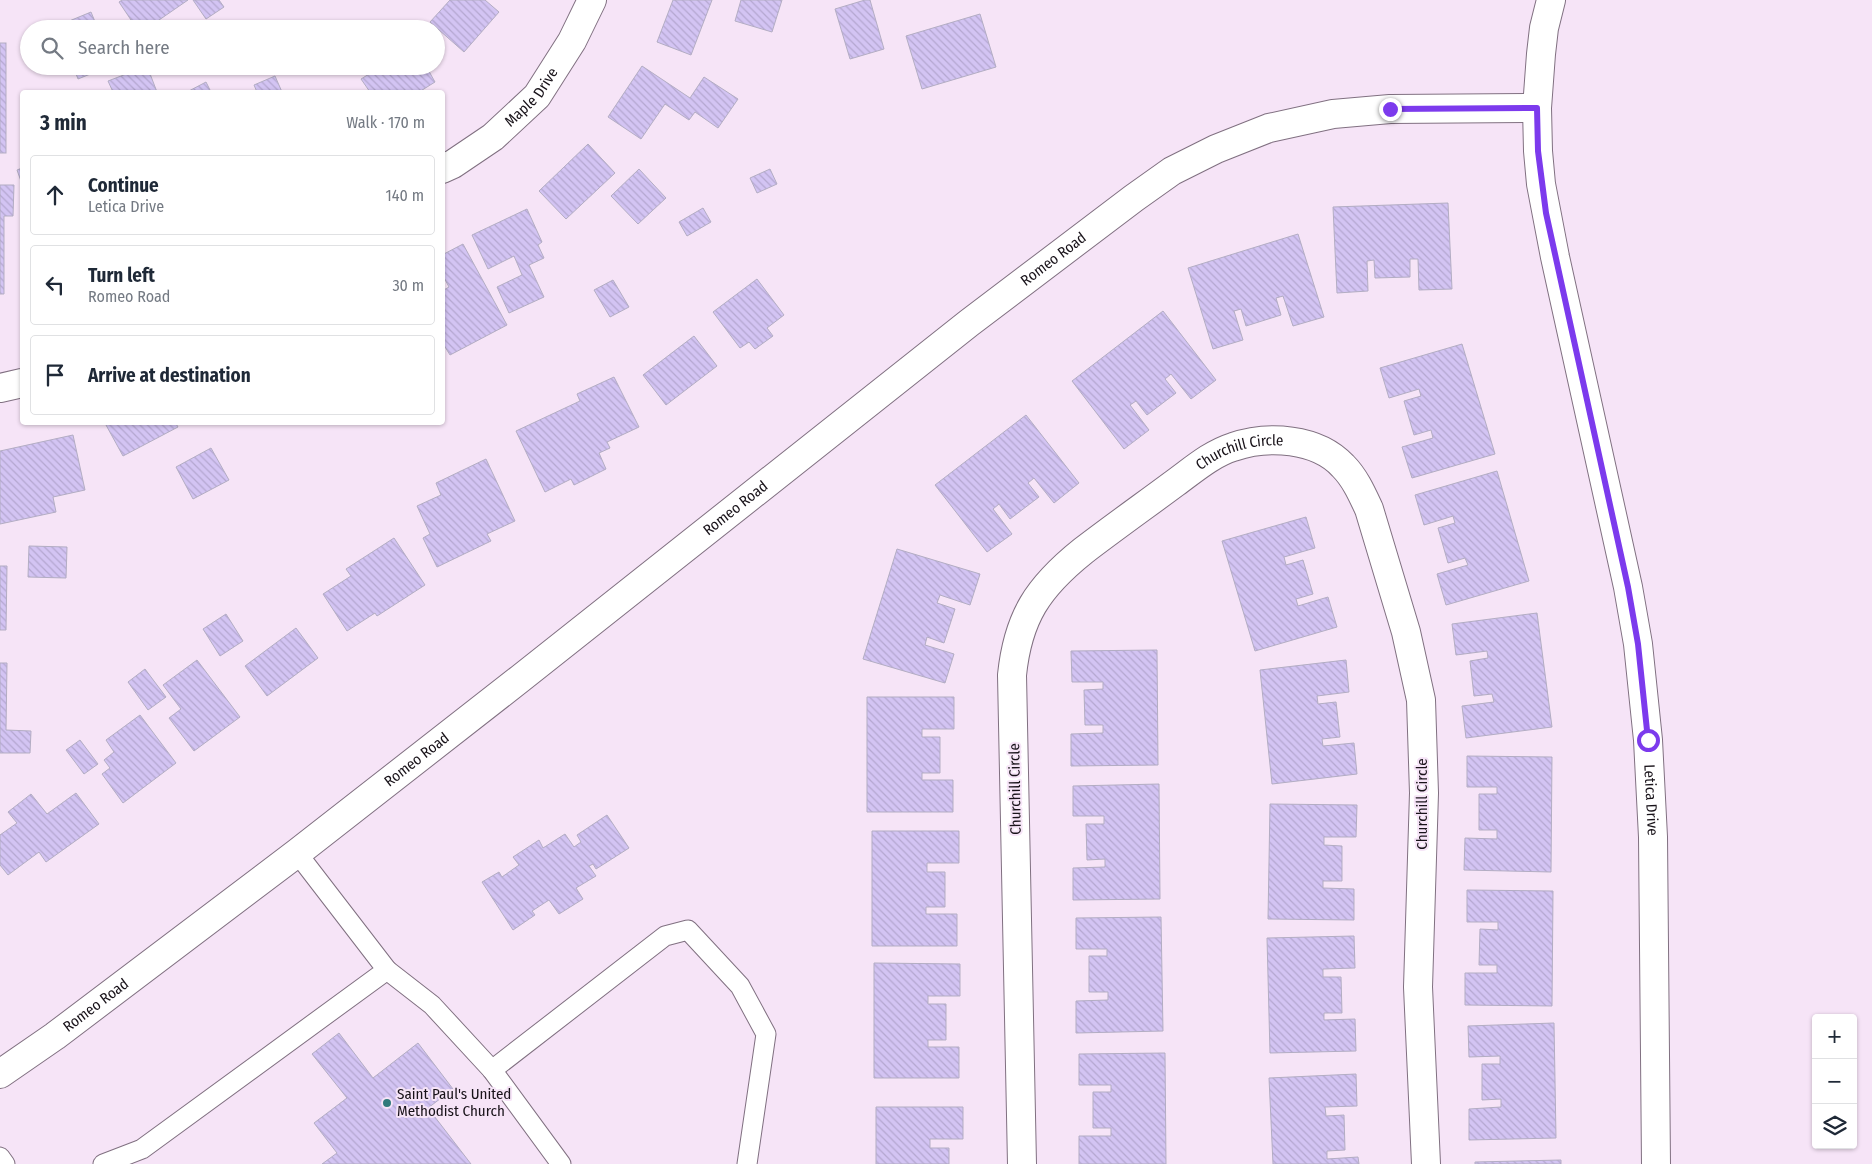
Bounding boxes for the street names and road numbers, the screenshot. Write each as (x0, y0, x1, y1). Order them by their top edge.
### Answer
street label: Maple Drive (501, 64, 562, 130)
street label: Romeo Road (1017, 229, 1090, 290)
street label: Churchill Circle (1192, 431, 1284, 474)
street label: Romeo Road (699, 477, 771, 539)
street label: Romeo Road (381, 729, 453, 790)
street label: Churchill Circle (1005, 743, 1025, 835)
street label: Churchill Circle (1413, 758, 1431, 850)
street label: Letica Drive (1640, 764, 1662, 836)
street label: Romeo Road (60, 975, 132, 1036)

